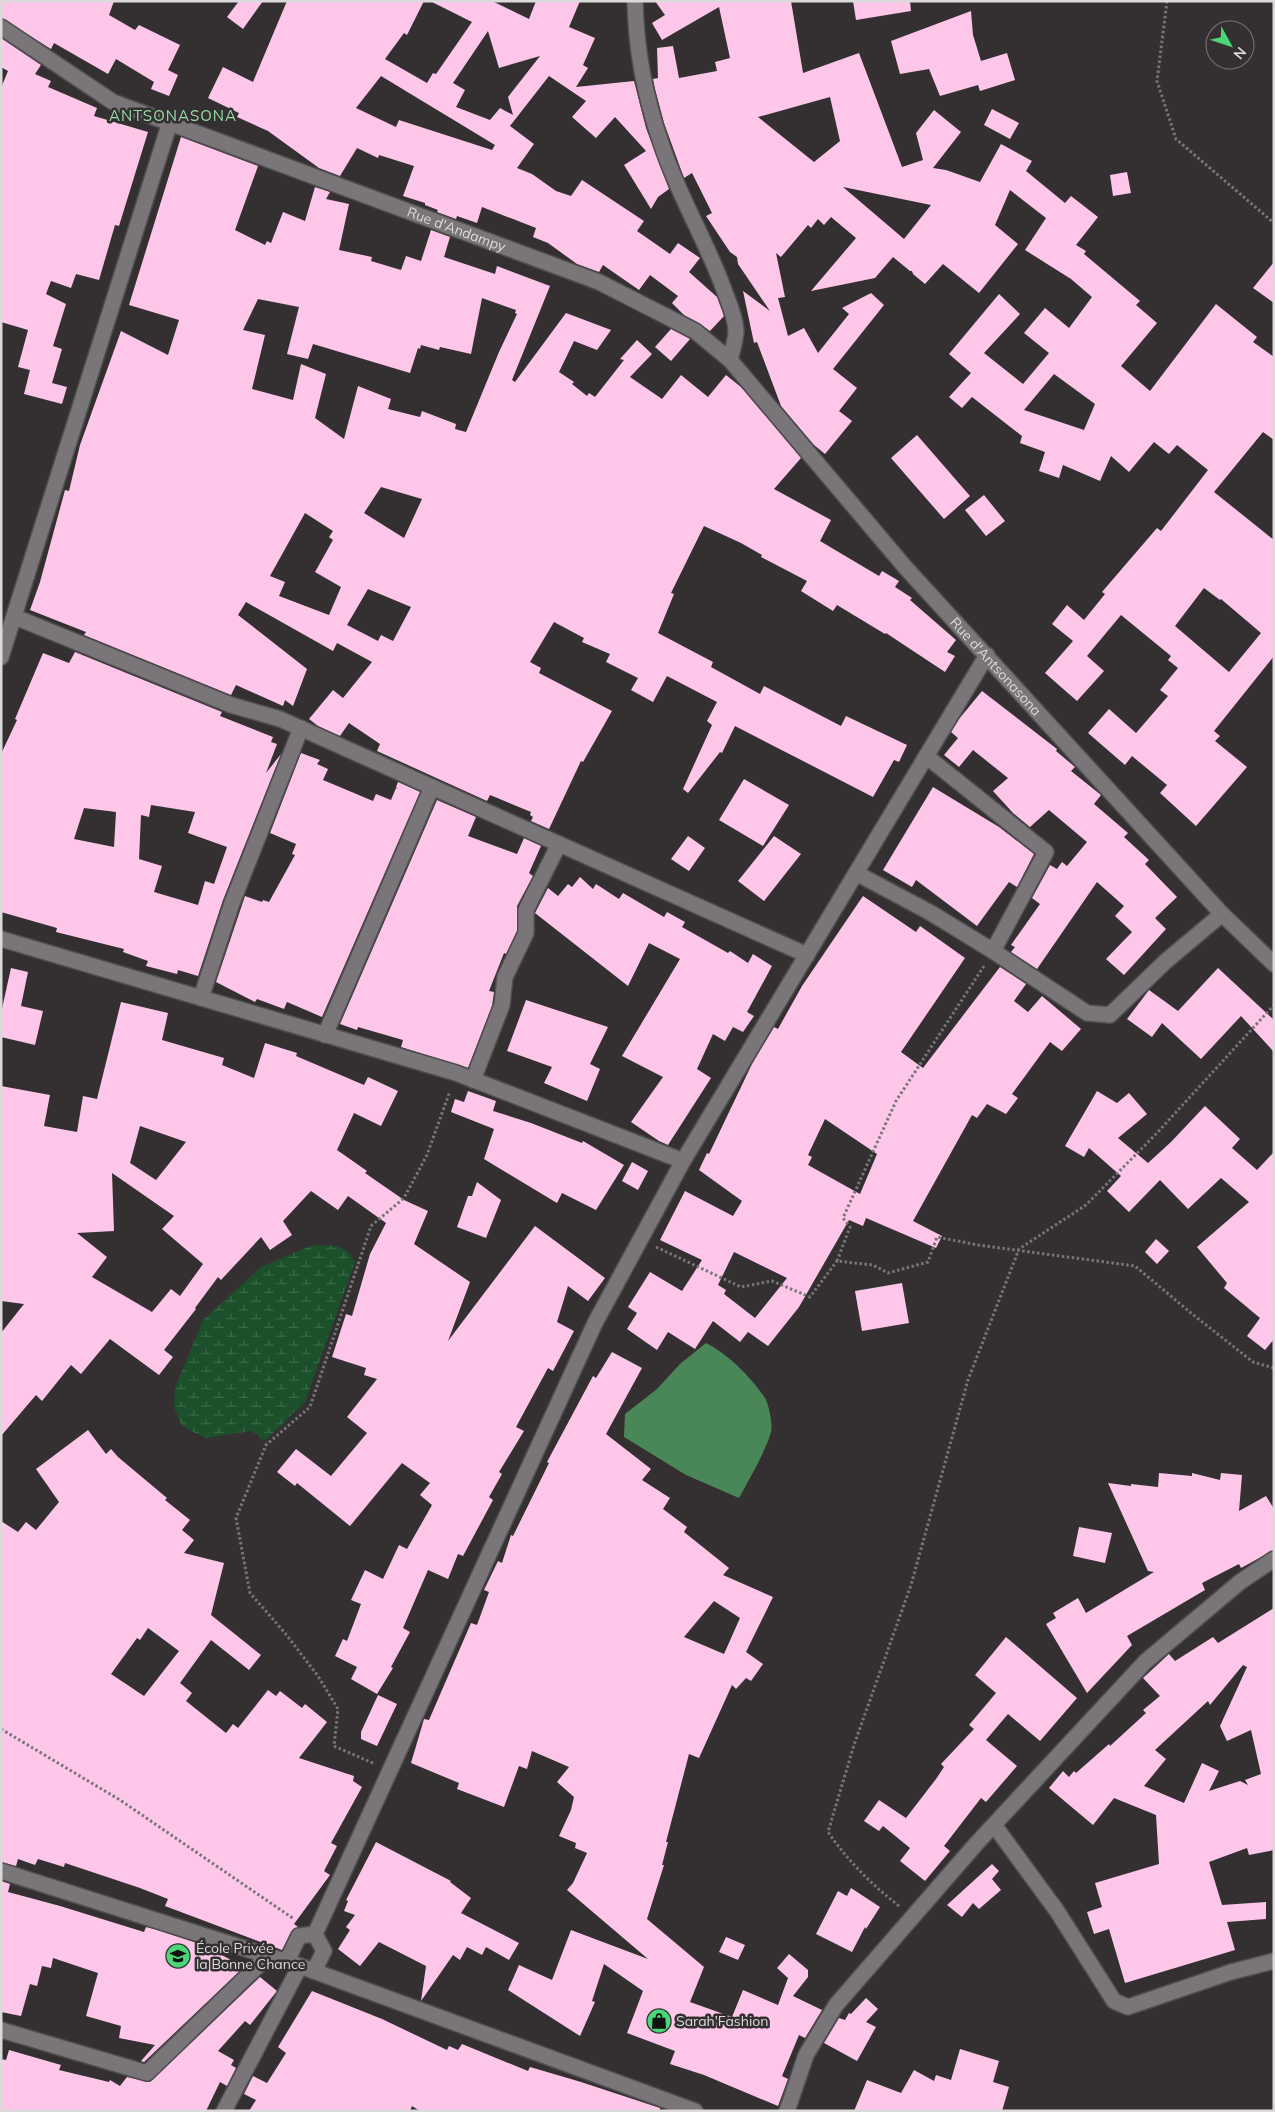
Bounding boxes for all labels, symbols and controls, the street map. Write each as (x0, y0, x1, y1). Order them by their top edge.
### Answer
north arrow (1205, 20, 1255, 70)
text: N (1230, 44, 1250, 63)
district label: ANTSONASONA (109, 106, 237, 125)
street label: Rue d'Andampy (405, 203, 509, 256)
street label: Rue d'Antsonasona (946, 613, 1045, 719)
place label: École Privée la Bonne Chance (196, 1939, 305, 1973)
school or university icon: École Privée la Bonne Chance (165, 1943, 191, 1969)
shop icon: Sarah'Fashion (646, 2008, 672, 2034)
place label: Sarah'Fashion (676, 2012, 769, 2030)

